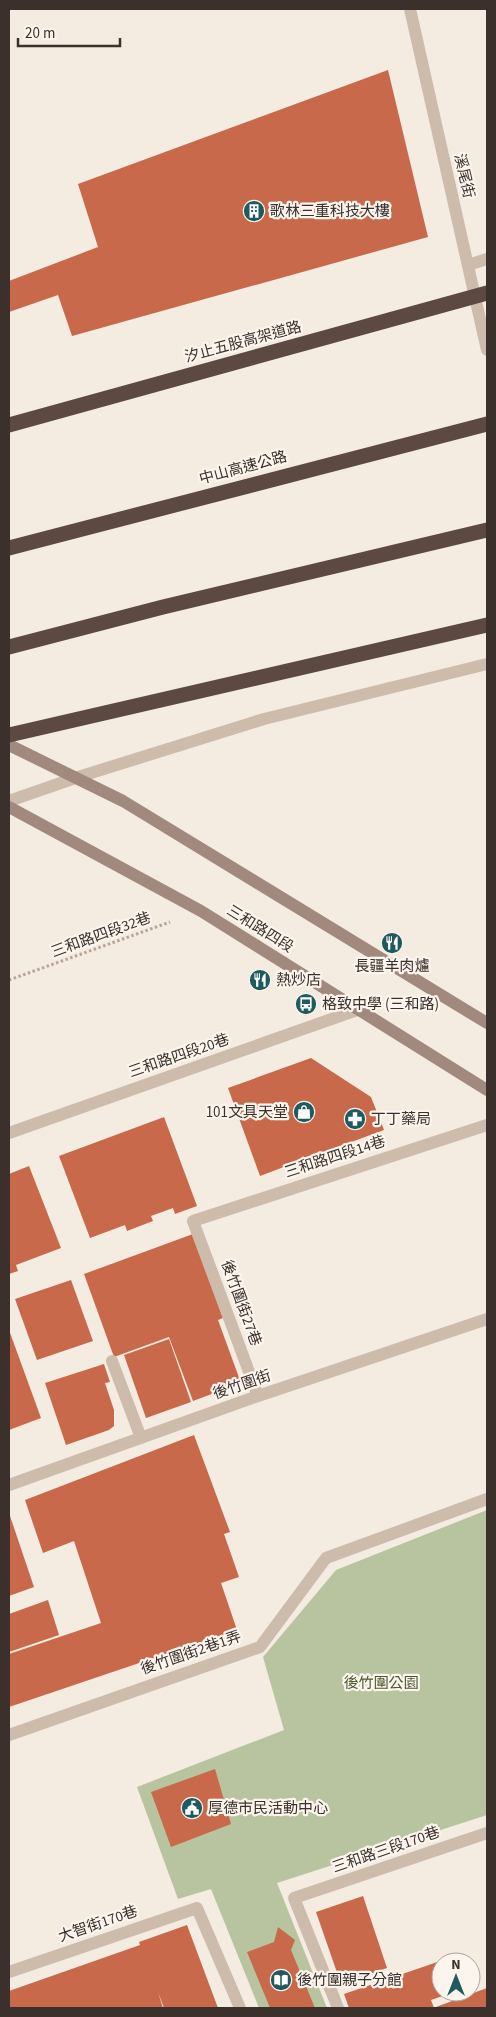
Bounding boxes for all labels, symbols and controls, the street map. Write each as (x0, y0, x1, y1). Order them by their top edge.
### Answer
scale bar (18, 15, 120, 47)
text: 20 m (25, 23, 55, 44)
street label: 溪尾街 (449, 152, 479, 200)
building icon: 歌林三重科技大樓 (242, 199, 266, 223)
place label: 歌林三重科技大樓 (270, 201, 390, 222)
street label: 汐止五股高架道路 (182, 316, 304, 368)
street label: 中山高速公路 (197, 446, 289, 490)
street label: 三和路四段 (223, 900, 297, 958)
street label: 三和路四段32巷 (48, 907, 154, 963)
restaurant icon: 長疆羊肉爐 (380, 931, 404, 955)
place label: 長疆羊肉爐 (354, 956, 430, 977)
restaurant icon: 熱炒店 (248, 968, 272, 992)
place label: 熱炒店 (276, 970, 321, 991)
bus stop icon: 格致中學 (三和路) (294, 992, 318, 1016)
place label: 格致中學 (三和路) (322, 994, 439, 1015)
street label: 三和路四段20巷 (126, 1029, 232, 1083)
shop icon: 101文具天堂 (292, 1100, 316, 1124)
place label: 101文具天堂 (206, 1102, 288, 1123)
pharmacy icon: 丁丁藥局 (343, 1107, 367, 1131)
place label: 丁丁藥局 (371, 1109, 431, 1130)
street label: 三和路四段14巷 (282, 1131, 388, 1183)
street label: 後竹圍街27巷 (216, 1257, 266, 1349)
street label: 後竹圍街 (210, 1365, 274, 1405)
street label: 後竹圍街2巷1弄 (138, 1626, 244, 1680)
park label: 後竹圍公園 (343, 1673, 419, 1694)
public building icon: 厚德市民活動中心 (180, 1796, 204, 1820)
place label: 厚德市民活動中心 (208, 1798, 328, 1819)
street label: 三和路三段170巷 (329, 1822, 443, 1878)
street label: 大智街170巷 (56, 1901, 140, 1947)
north arrow (431, 1952, 481, 2002)
text: N (451, 1955, 461, 1975)
library icon: 後竹圍親子分館 (269, 1968, 293, 1992)
place label: 後竹圍親子分館 (297, 1970, 402, 1991)

